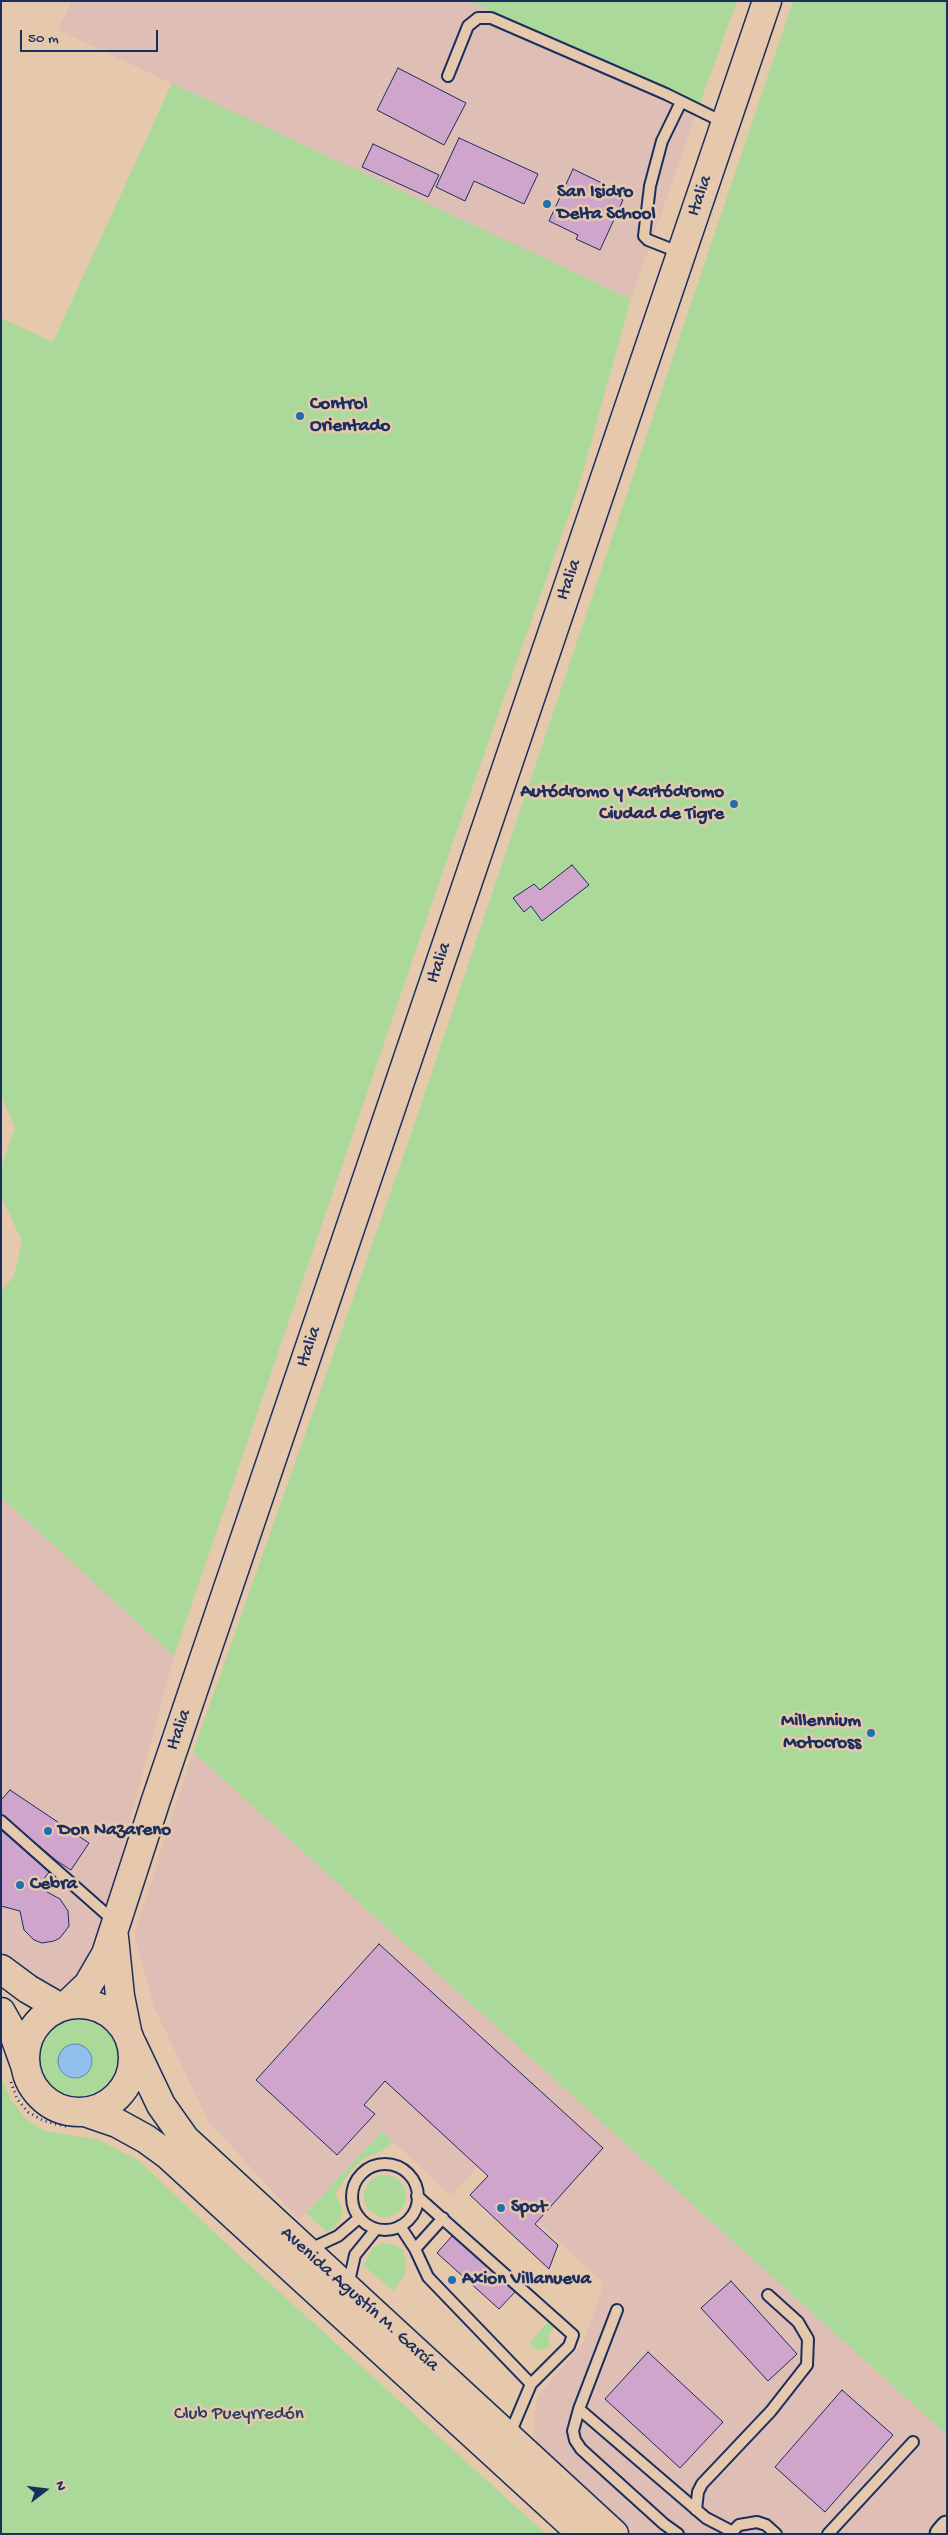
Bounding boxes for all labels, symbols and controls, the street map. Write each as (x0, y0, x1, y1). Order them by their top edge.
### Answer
scale bar (22, 20, 160, 52)
text: 50 m (28, 30, 59, 48)
street label: Italia (683, 173, 719, 219)
place label: San Isidro Delta School (557, 182, 656, 226)
marker: San Isidro Delta School (541, 198, 553, 210)
place label: Control Orientado (310, 394, 390, 438)
marker: Control Orientado (294, 410, 306, 422)
street label: Italia (552, 557, 588, 603)
place label: Autódromo y Kartódromo Ciudad de Tigre (520, 782, 724, 826)
marker: Autódromo y Kartódromo Ciudad de Tigre (728, 798, 740, 810)
street label: Italia (422, 940, 458, 986)
street label: Italia (292, 1324, 328, 1370)
street label: Italia (162, 1707, 198, 1753)
place label: Millennium Motocross (781, 1711, 861, 1755)
marker: Millennium Motocross (865, 1727, 877, 1739)
place label: Don Nazareno (58, 1820, 171, 1842)
marker: Don Nazareno (42, 1825, 54, 1837)
place label: Cebra (30, 1874, 77, 1896)
marker: Cebra (14, 1879, 26, 1891)
place label: Spot (511, 2197, 547, 2219)
marker: Spot (495, 2202, 507, 2214)
street label: Avenida Agustín M. García (275, 2223, 443, 2377)
place label: Axion Villanueva (462, 2269, 591, 2291)
marker: Axion Villanueva (446, 2274, 458, 2286)
park label: Club Pueyrredón (174, 2404, 304, 2426)
north arrow (20, 2465, 70, 2515)
text: N (51, 2479, 69, 2493)

